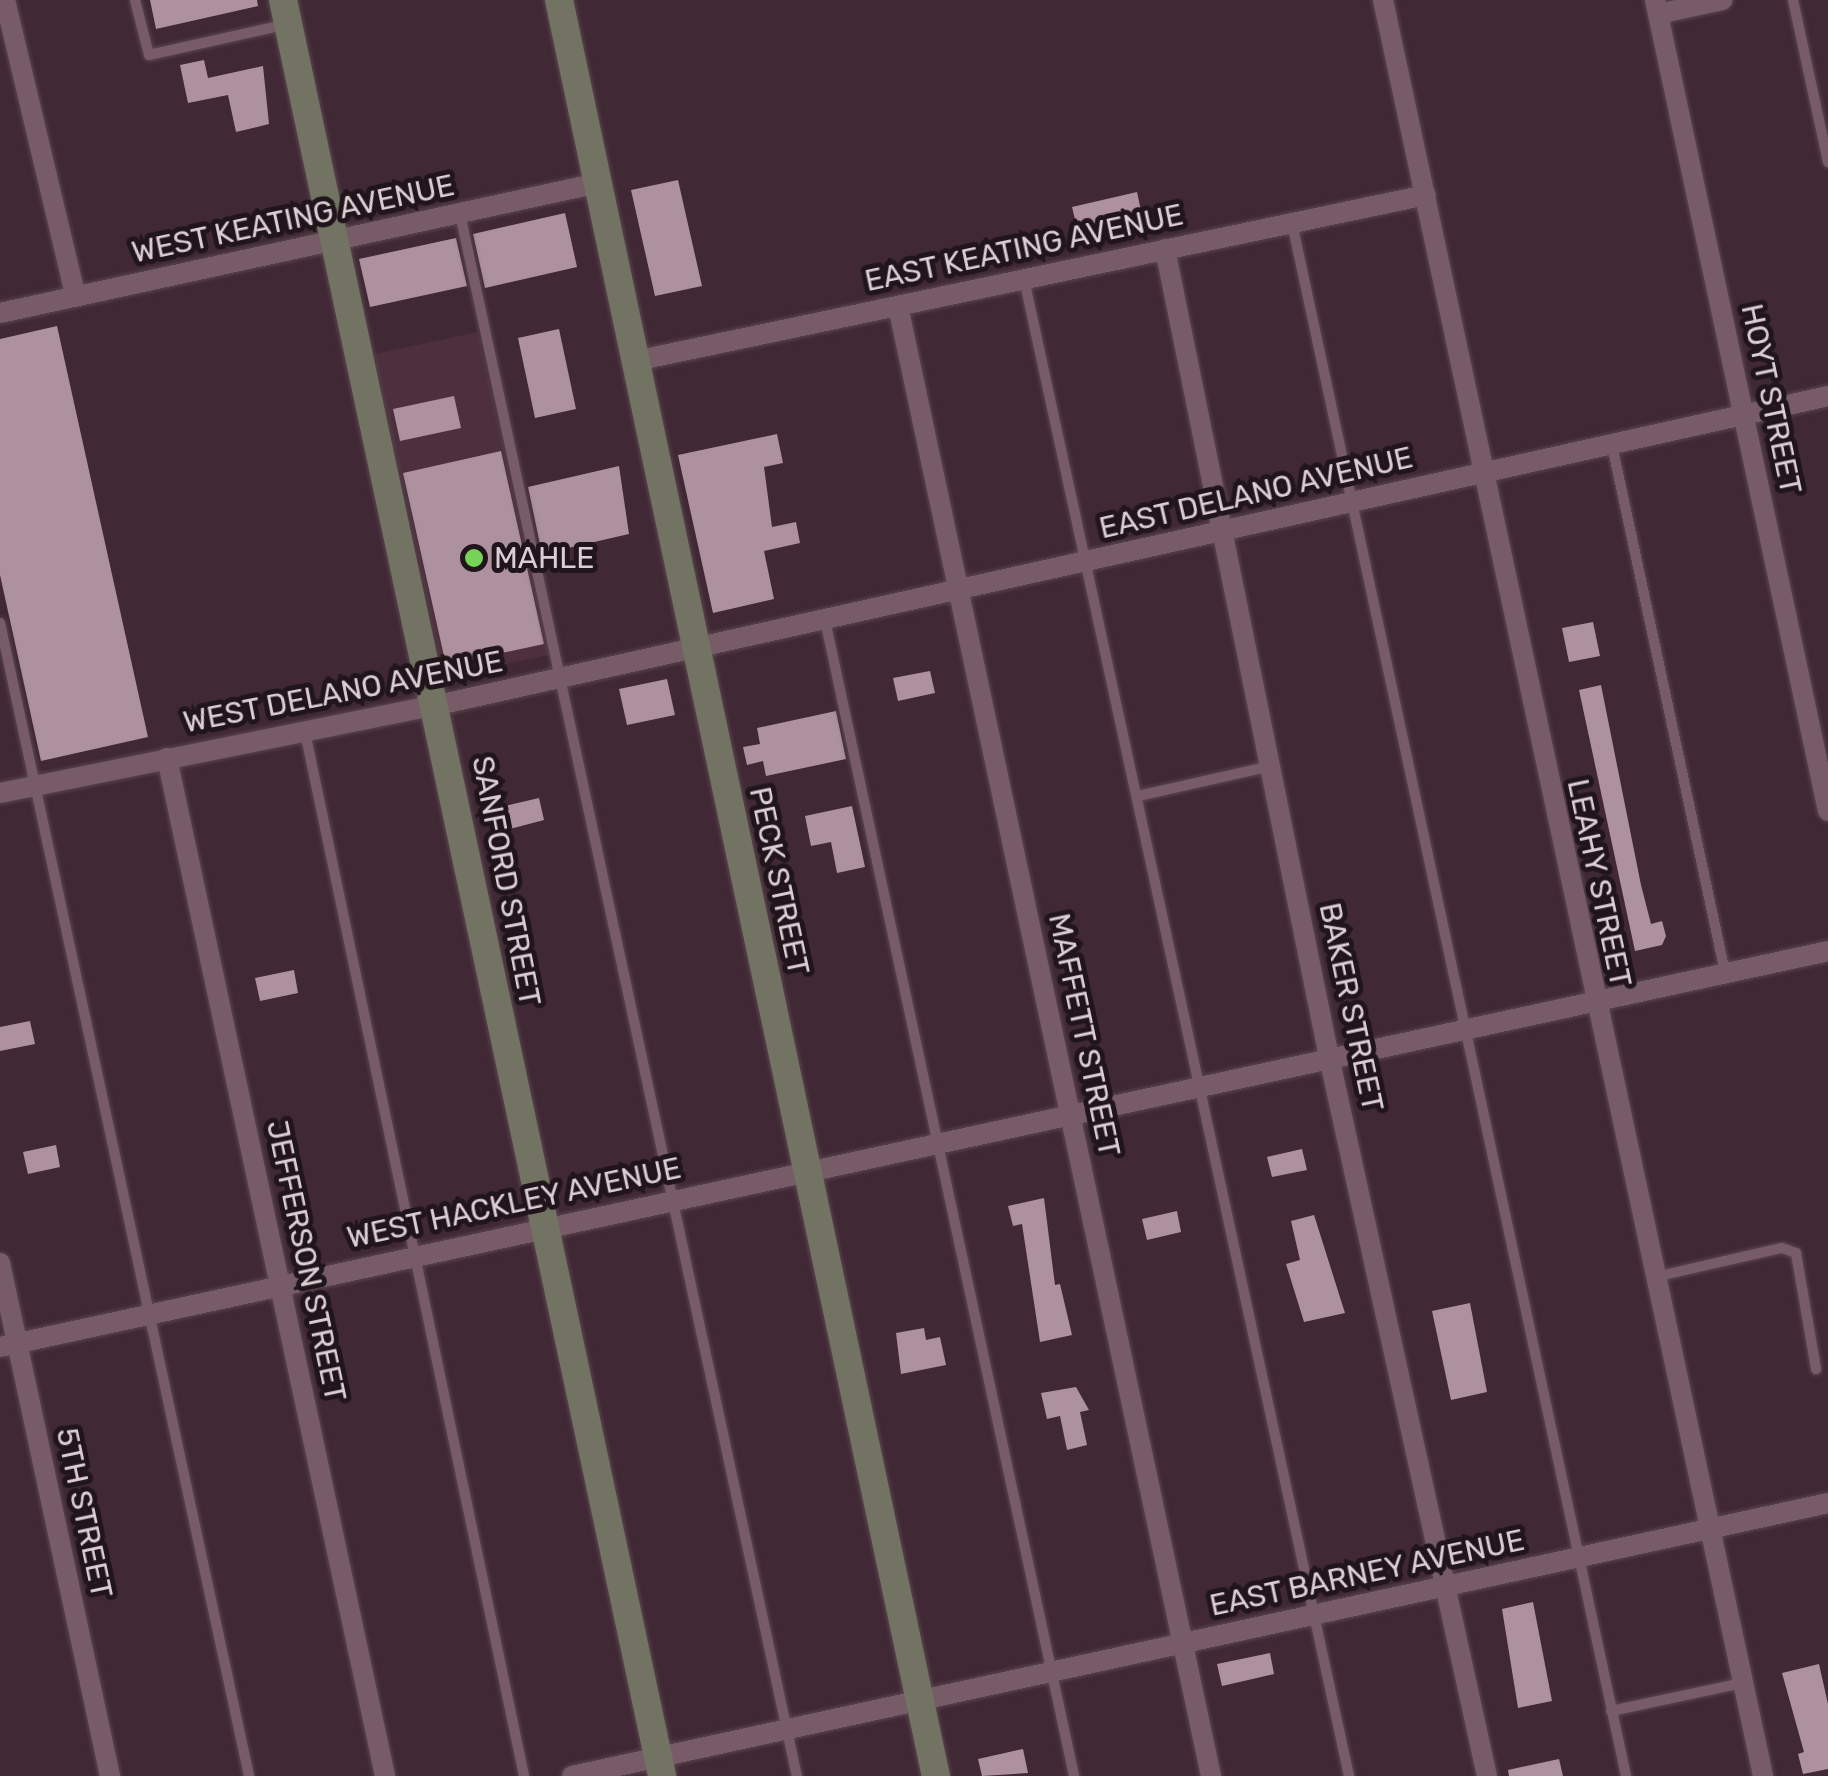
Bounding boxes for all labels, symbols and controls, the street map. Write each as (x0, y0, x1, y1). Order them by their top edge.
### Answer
street label: WEST KEATING AVENUE (128, 167, 458, 271)
street label: EAST KEATING AVENUE (861, 197, 1187, 299)
street label: HOYT STREET (1733, 300, 1809, 498)
street label: EAST DELANO AVENUE (1095, 439, 1417, 547)
place label: MAHLE (494, 540, 594, 576)
marker: MAHLE (463, 547, 485, 569)
street label: WEST DELANO AVENUE (179, 643, 507, 741)
street label: SANFORD STREET (464, 753, 548, 1009)
street label: LEAHY STREET (1559, 775, 1639, 991)
street label: PECK STREET (741, 783, 817, 979)
street label: BAKER STREET (1311, 899, 1391, 1115)
street label: MAFFETT STREET (1041, 910, 1127, 1160)
street label: JEFFERSON STREET (259, 1117, 353, 1405)
street label: WEST HACKLEY AVENUE (343, 1150, 685, 1256)
street label: 5TH STREET (48, 1425, 120, 1601)
street label: EAST BARNEY AVENUE (1205, 1522, 1529, 1624)

